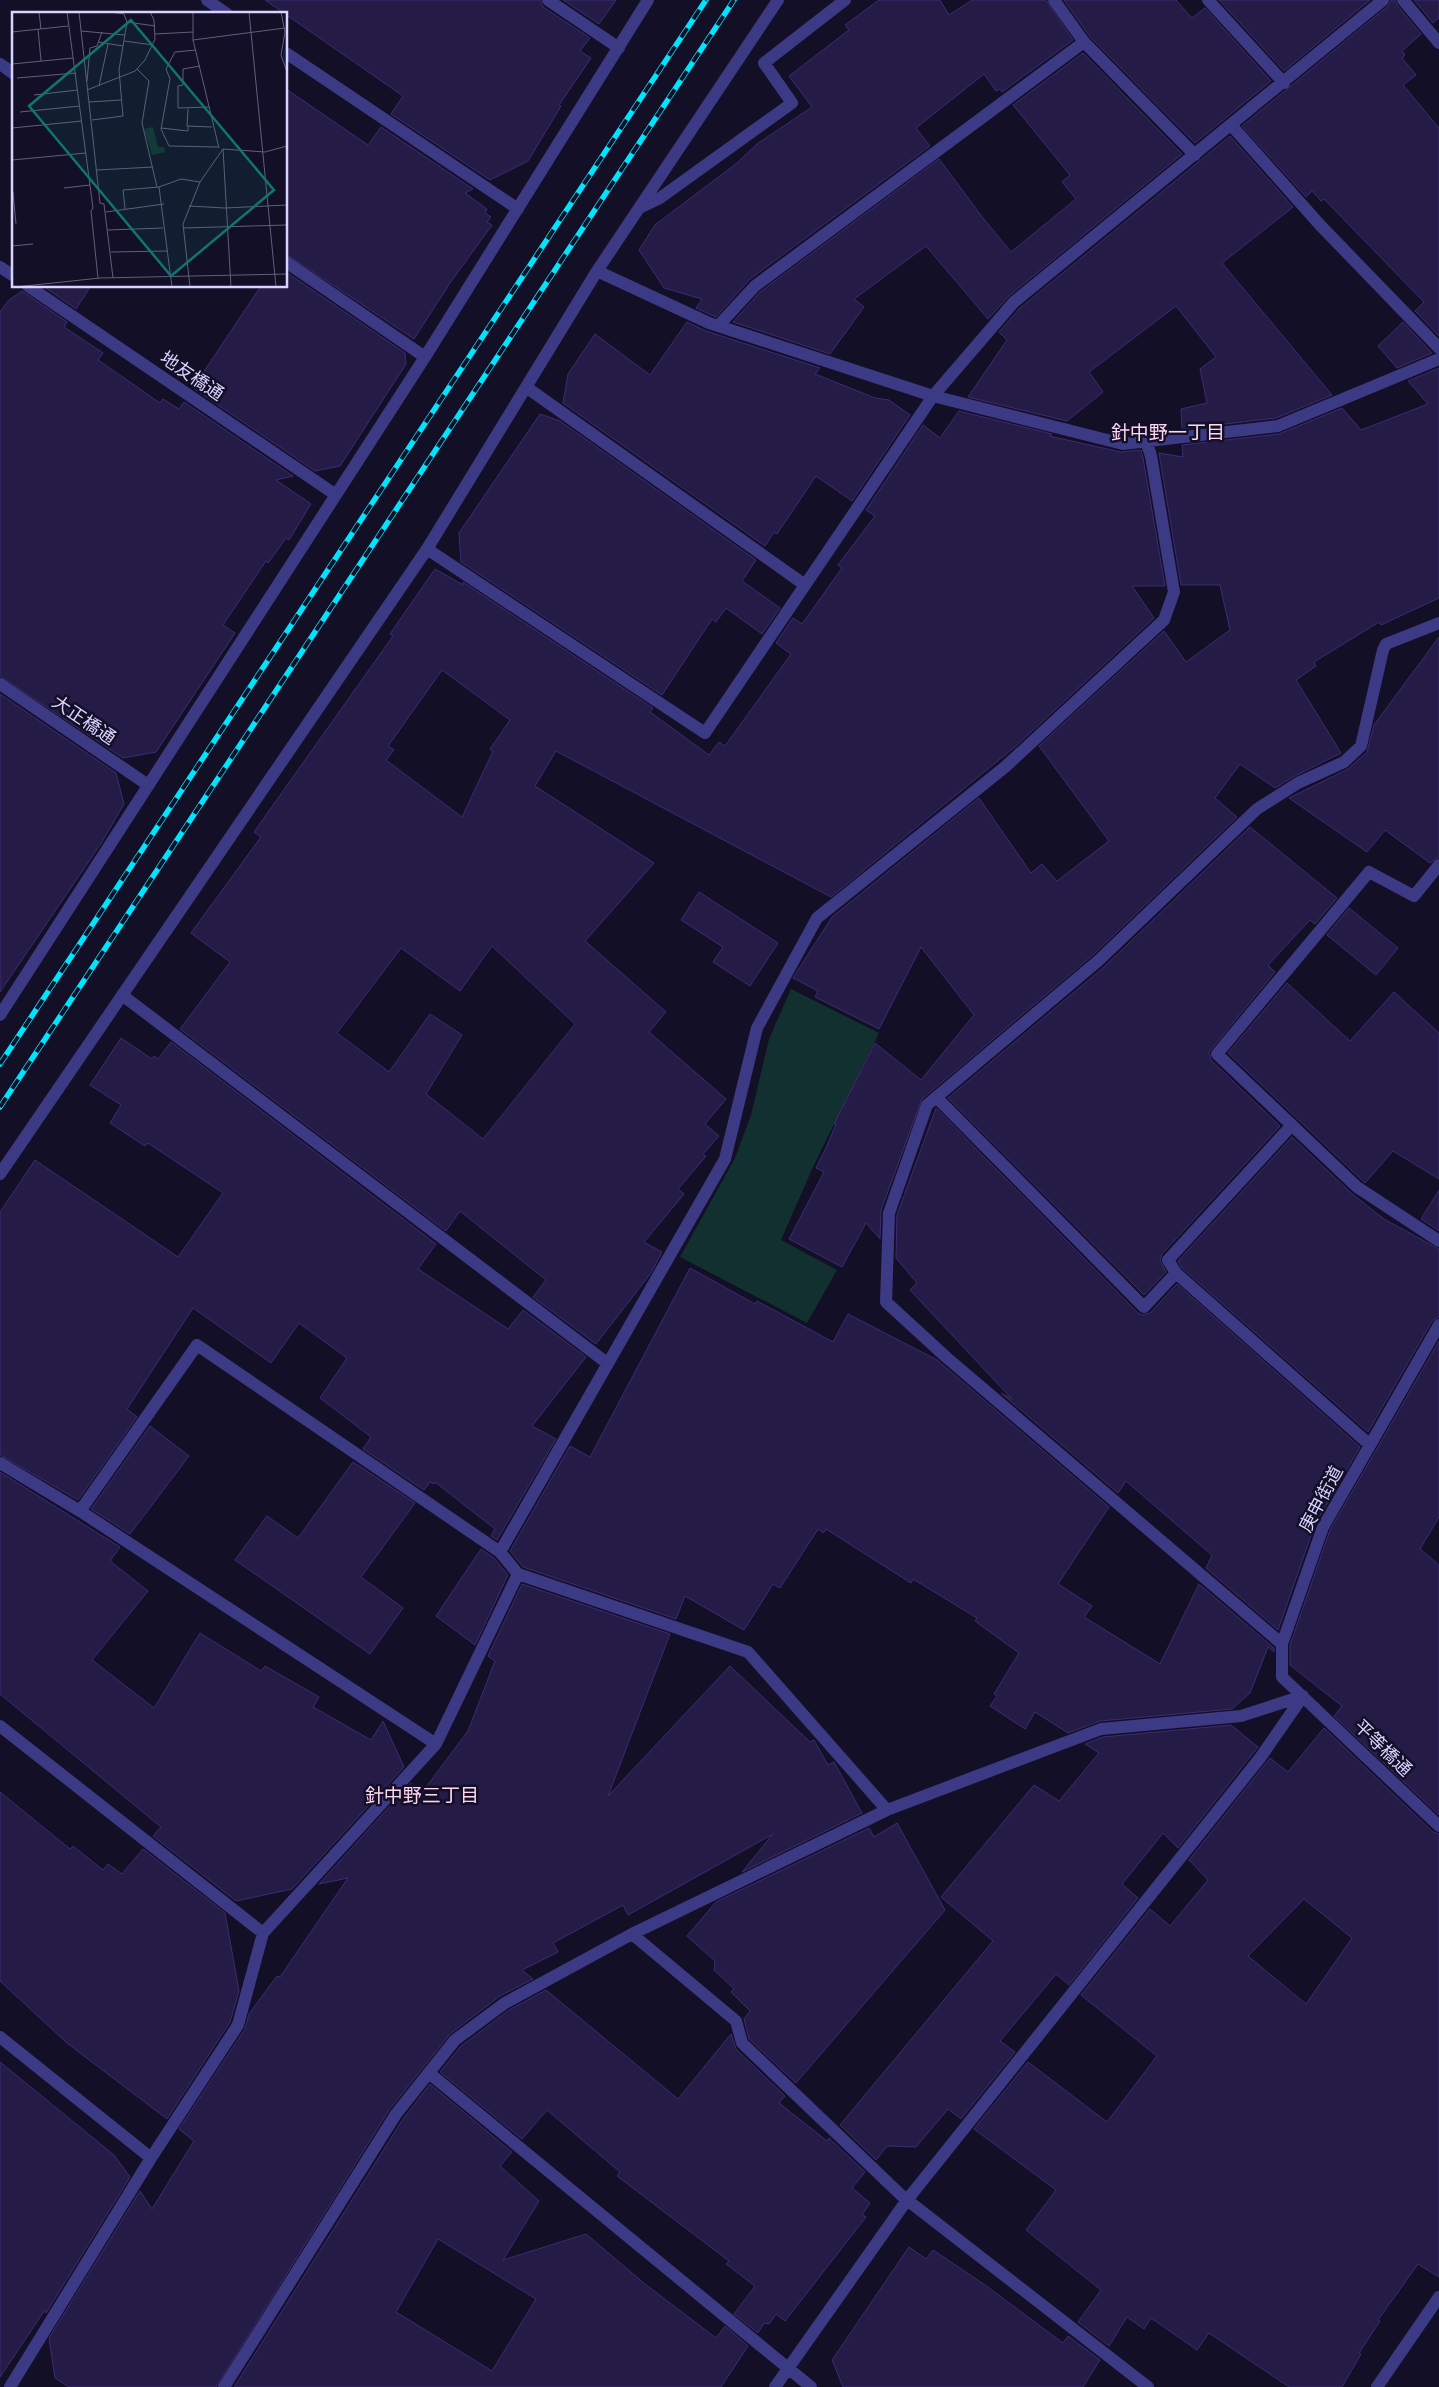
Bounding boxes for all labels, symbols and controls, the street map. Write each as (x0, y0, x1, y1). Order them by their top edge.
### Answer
inset map (12, 12, 288, 288)
street label: 地友橋通 (157, 347, 228, 404)
district label: 針中野一丁目 (1111, 421, 1225, 444)
street label: 大正橋通 (49, 691, 120, 748)
street label: 庚申街道 (1294, 1462, 1347, 1535)
street label: 平等橋通 (1350, 1715, 1417, 1780)
district label: 針中野三丁目 (365, 1784, 479, 1807)

